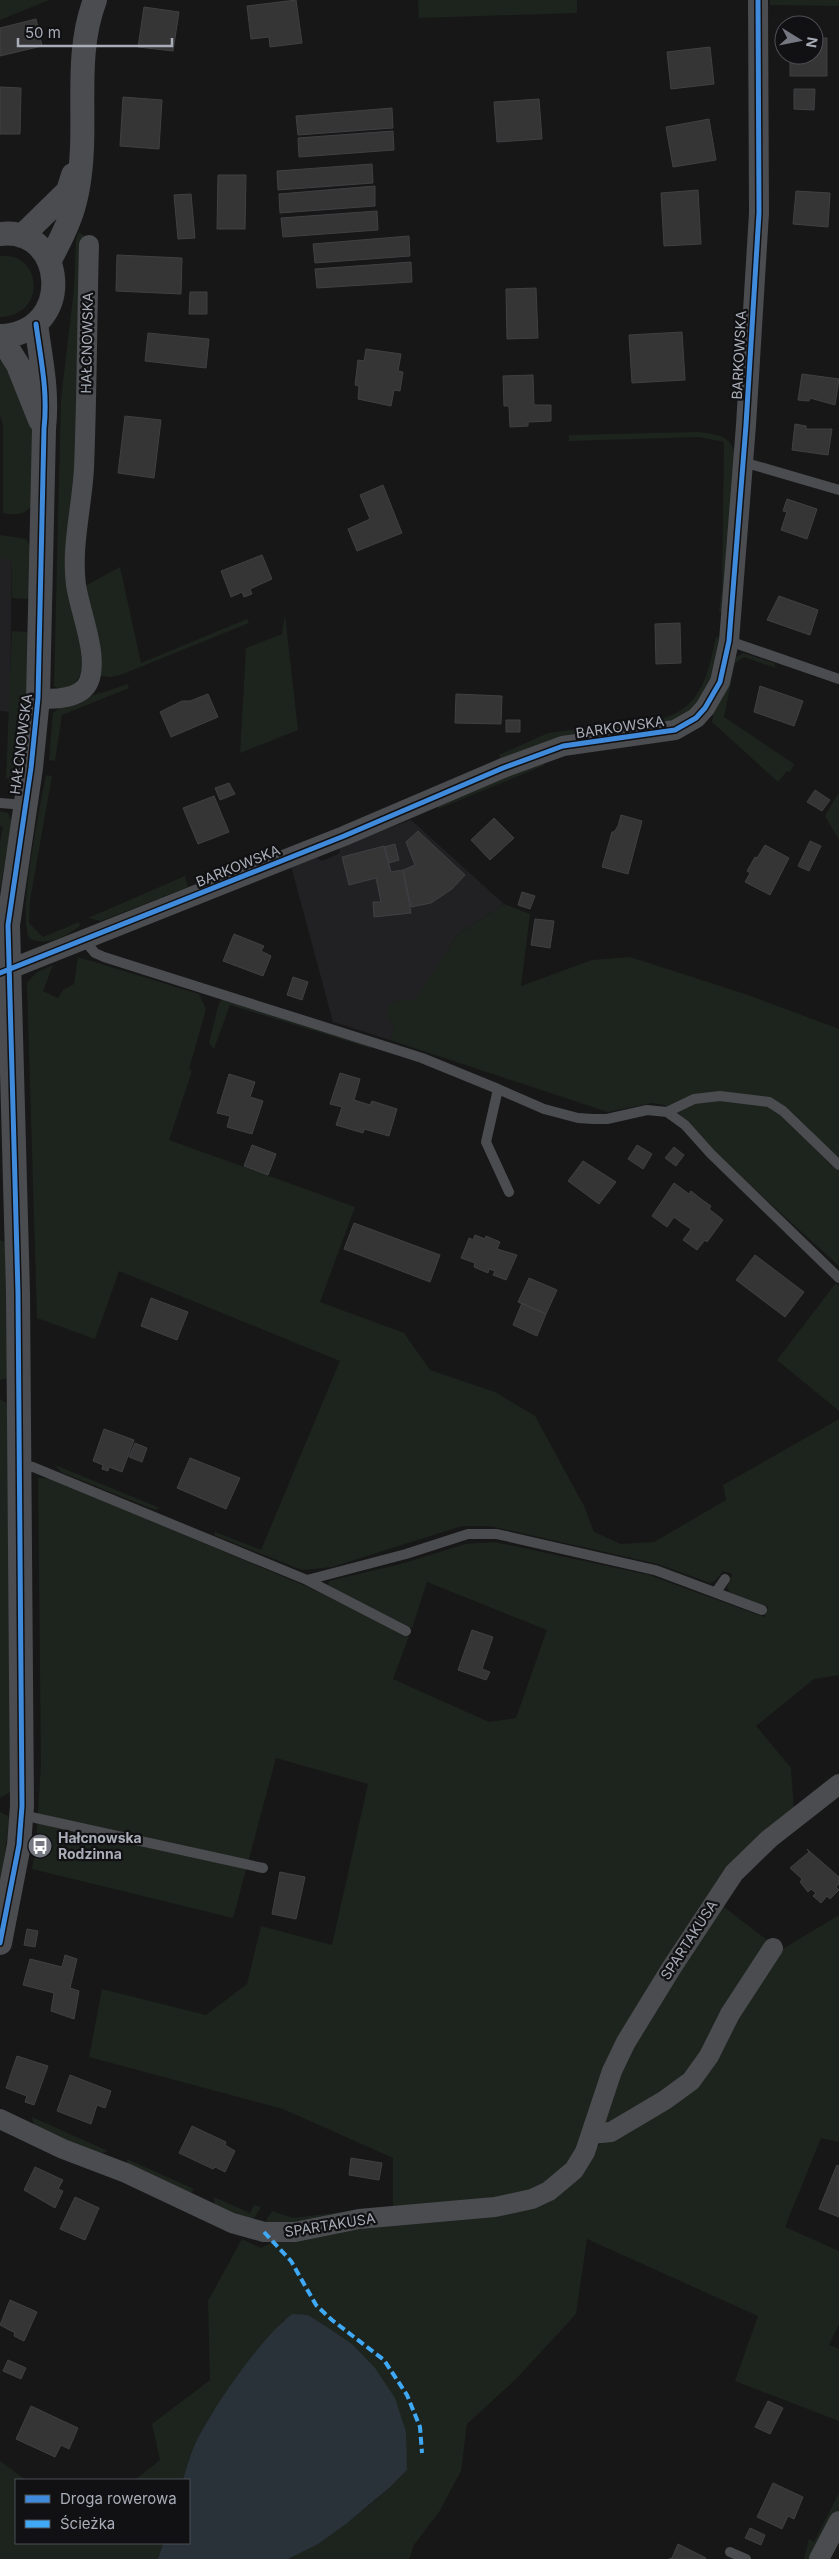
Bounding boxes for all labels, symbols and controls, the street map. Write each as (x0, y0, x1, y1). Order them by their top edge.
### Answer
scale bar (18, 15, 171, 47)
north arrow (774, 15, 824, 65)
text: 50 m (25, 23, 61, 42)
text: N (803, 36, 822, 49)
street label: HAŁCNOWSKA (77, 292, 96, 394)
street label: BARKOWSKA (728, 310, 749, 400)
street label: HAŁCNOWSKA (6, 692, 35, 795)
street label: BARKOWSKA (575, 712, 666, 741)
street label: BARKOWSKA (193, 841, 283, 890)
place label: Hałcnowska Rodzinna (58, 1829, 142, 1862)
bus stop icon: Hałcnowska Rodzinna (27, 1833, 53, 1859)
street label: SPARTAKUSA (657, 1896, 721, 1983)
street label: SPARTAKUSA (283, 2209, 377, 2240)
legend (15, 2479, 190, 2544)
text: Droga rowerowa (60, 2489, 177, 2508)
text: Ścieżka (60, 2514, 115, 2533)

